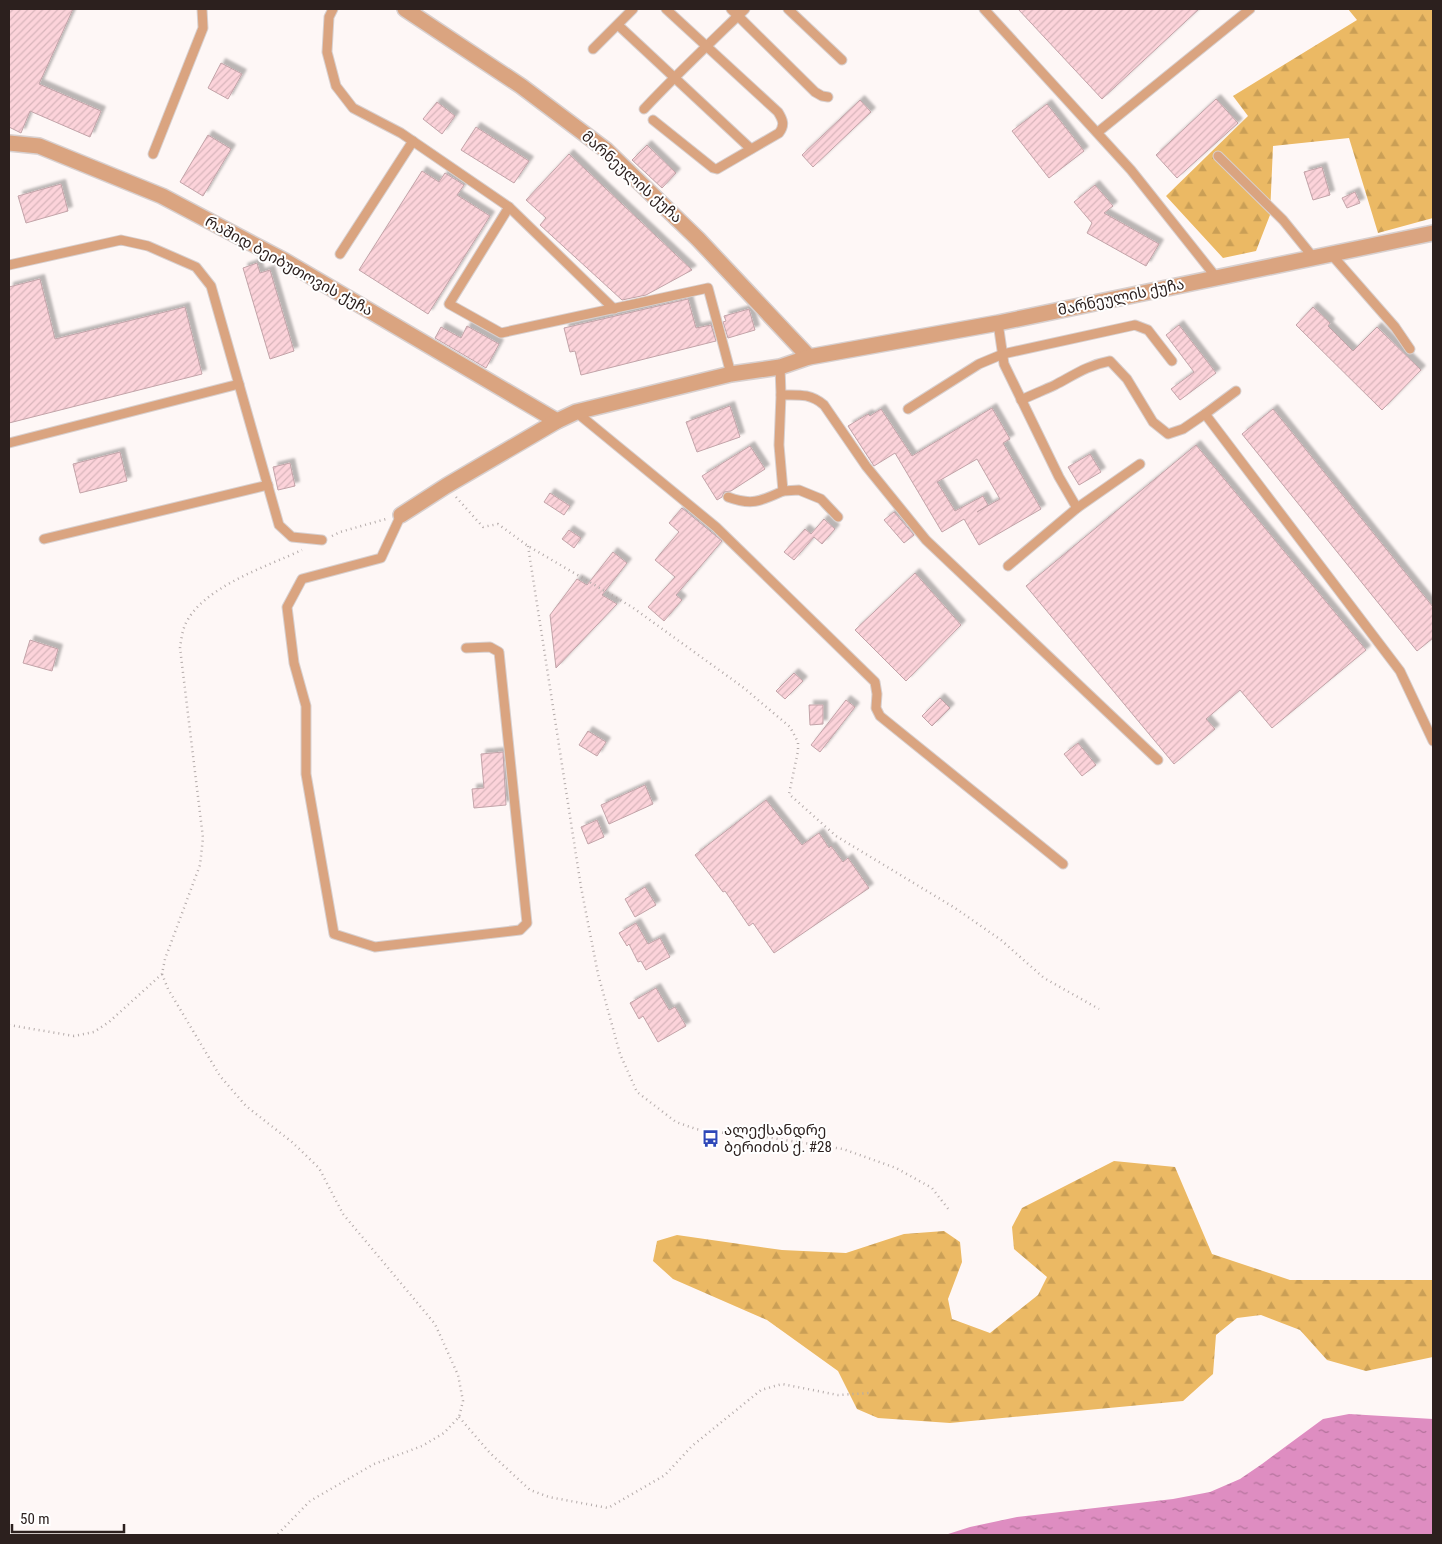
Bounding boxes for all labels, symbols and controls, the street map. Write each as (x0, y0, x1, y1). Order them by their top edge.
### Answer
street label: მარნეულის ქუჩა (578, 127, 686, 227)
street label: რაშიდ ბეიბუთოვის ქუჩა (202, 212, 376, 320)
street label: მარნეულის ქუჩა (1056, 275, 1186, 319)
place label: ალექსანდრე ბერიძის ქ. #28 (724, 1121, 832, 1156)
bus stop icon: ალექსანდრე ბერიძის ქ. #28 (700, 1129, 720, 1149)
scale bar (12, 1502, 125, 1534)
text: 50 m (20, 1510, 50, 1528)

